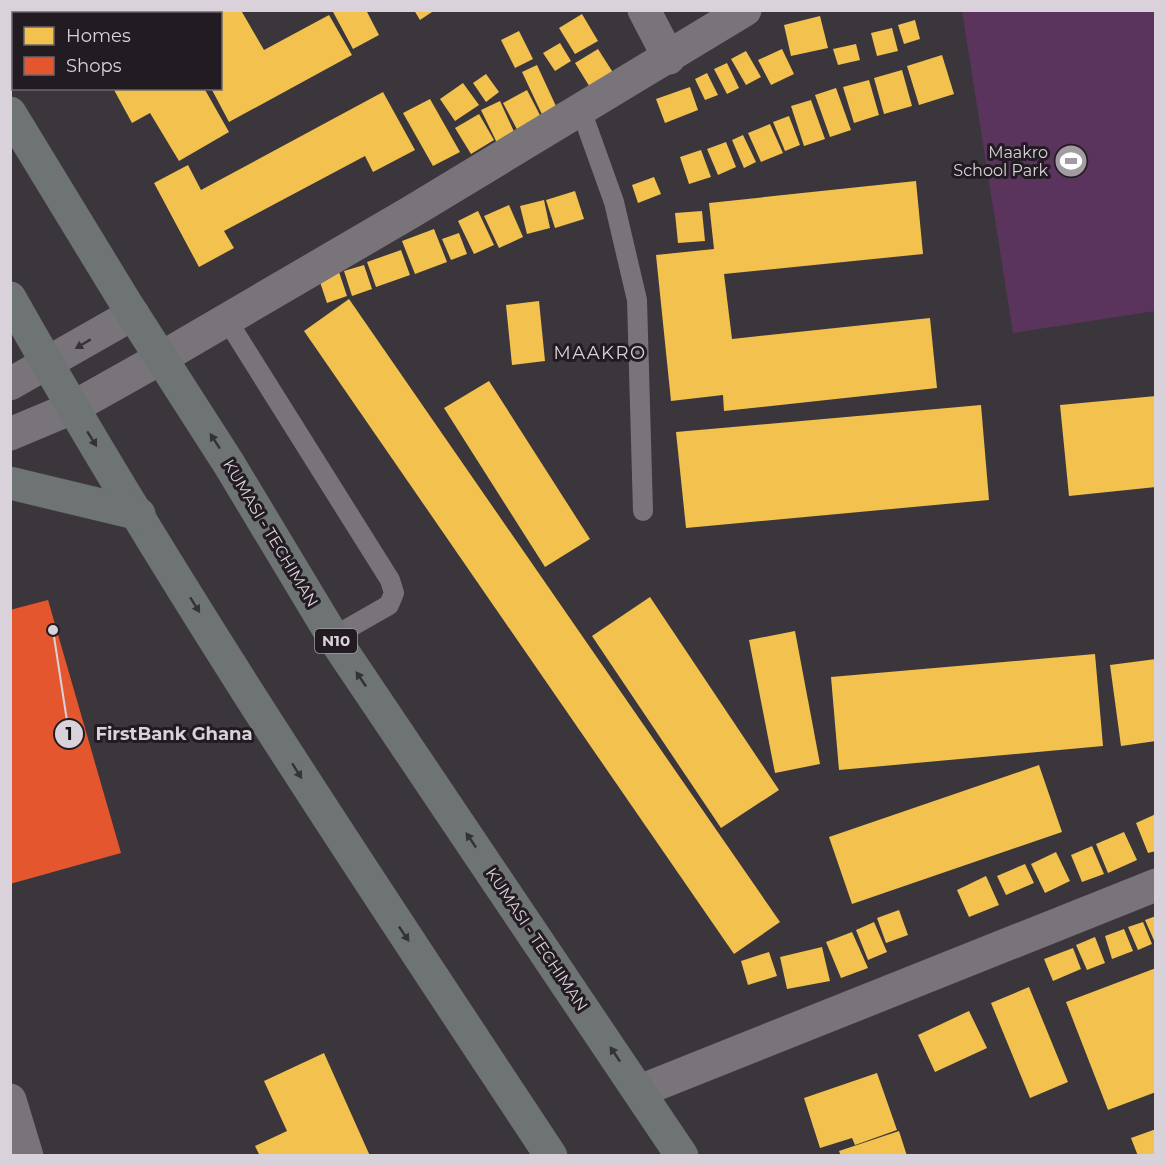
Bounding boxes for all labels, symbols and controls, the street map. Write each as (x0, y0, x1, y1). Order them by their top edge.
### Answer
legend (12, 12, 222, 90)
text: Homes (66, 25, 131, 47)
text: Shops (66, 55, 122, 77)
place label: Maakro School Park (953, 143, 1048, 180)
sports icon: Maakro School Park (1053, 143, 1089, 179)
one-way arrow (75, 338, 91, 349)
district label: MAAKRO (553, 342, 647, 364)
one-way arrow (87, 431, 98, 448)
one-way arrow (209, 434, 221, 450)
street label: KUMASI - TECHIMAN (219, 456, 322, 610)
one-way arrow (190, 597, 201, 613)
road number: N10 (315, 629, 357, 653)
one-way arrow (356, 671, 367, 687)
callout: FirstBank Ghana (54, 716, 265, 752)
text: 1 (65, 723, 73, 745)
text: FirstBank Ghana (95, 723, 253, 745)
one-way arrow (292, 763, 303, 779)
one-way arrow (465, 833, 477, 849)
street label: KUMASI - TECHIMAN (482, 864, 592, 1014)
one-way arrow (399, 926, 410, 942)
one-way arrow (610, 1046, 621, 1062)

